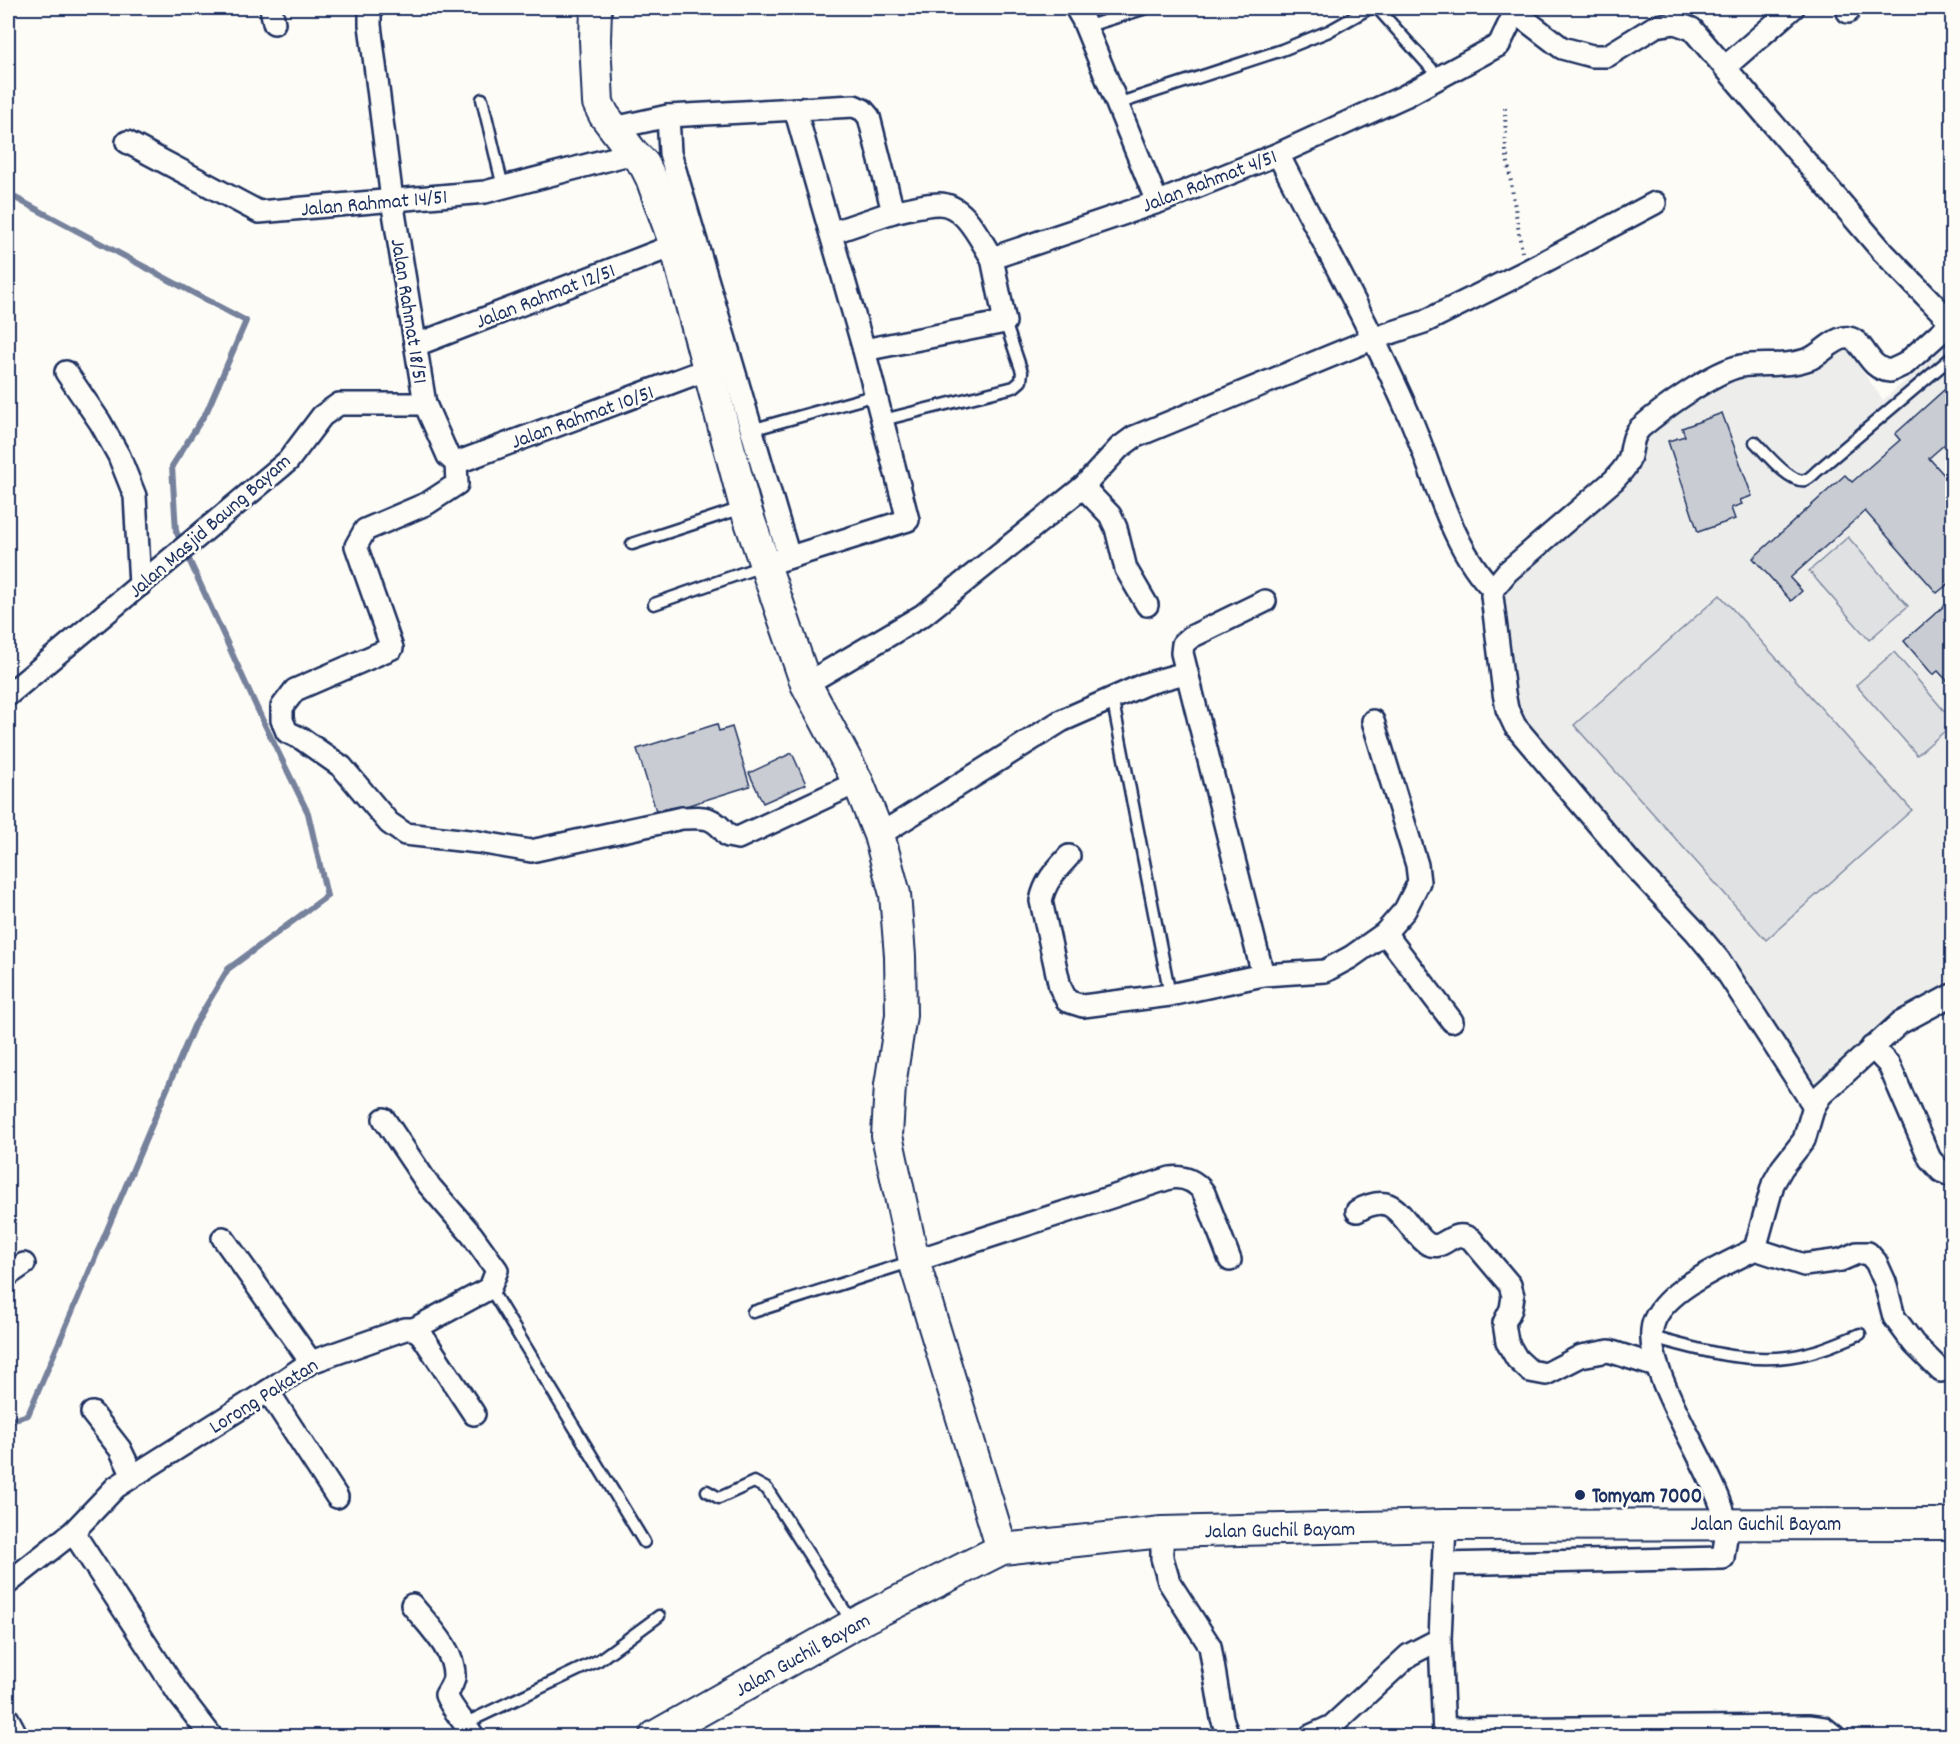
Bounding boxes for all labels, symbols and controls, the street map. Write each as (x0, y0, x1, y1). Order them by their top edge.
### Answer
street label: Jalan Rahmat 4/51 (1138, 143, 1282, 222)
street label: Jalan Rahmat 14/51 (300, 184, 449, 226)
street label: Jalan Rahmat 18/51 (381, 237, 433, 386)
street label: Jalan Rahmat 12/51 (472, 257, 620, 338)
street label: Jalan Rahmat 10/51 (508, 379, 659, 459)
street label: Jalan Masjid Baung Bayam (123, 448, 299, 606)
street label: Lorong Pakatan (204, 1352, 325, 1443)
place label: Tomyam 7000 (1592, 1483, 1702, 1513)
marker: Tomyam 7000 (1573, 1488, 1587, 1502)
street label: Jalan Guchil Bayam (1691, 1511, 1841, 1541)
street label: Jalan Guchil Bayam (1204, 1516, 1356, 1548)
street label: Jalan Guchil Bayam (730, 1607, 877, 1706)

